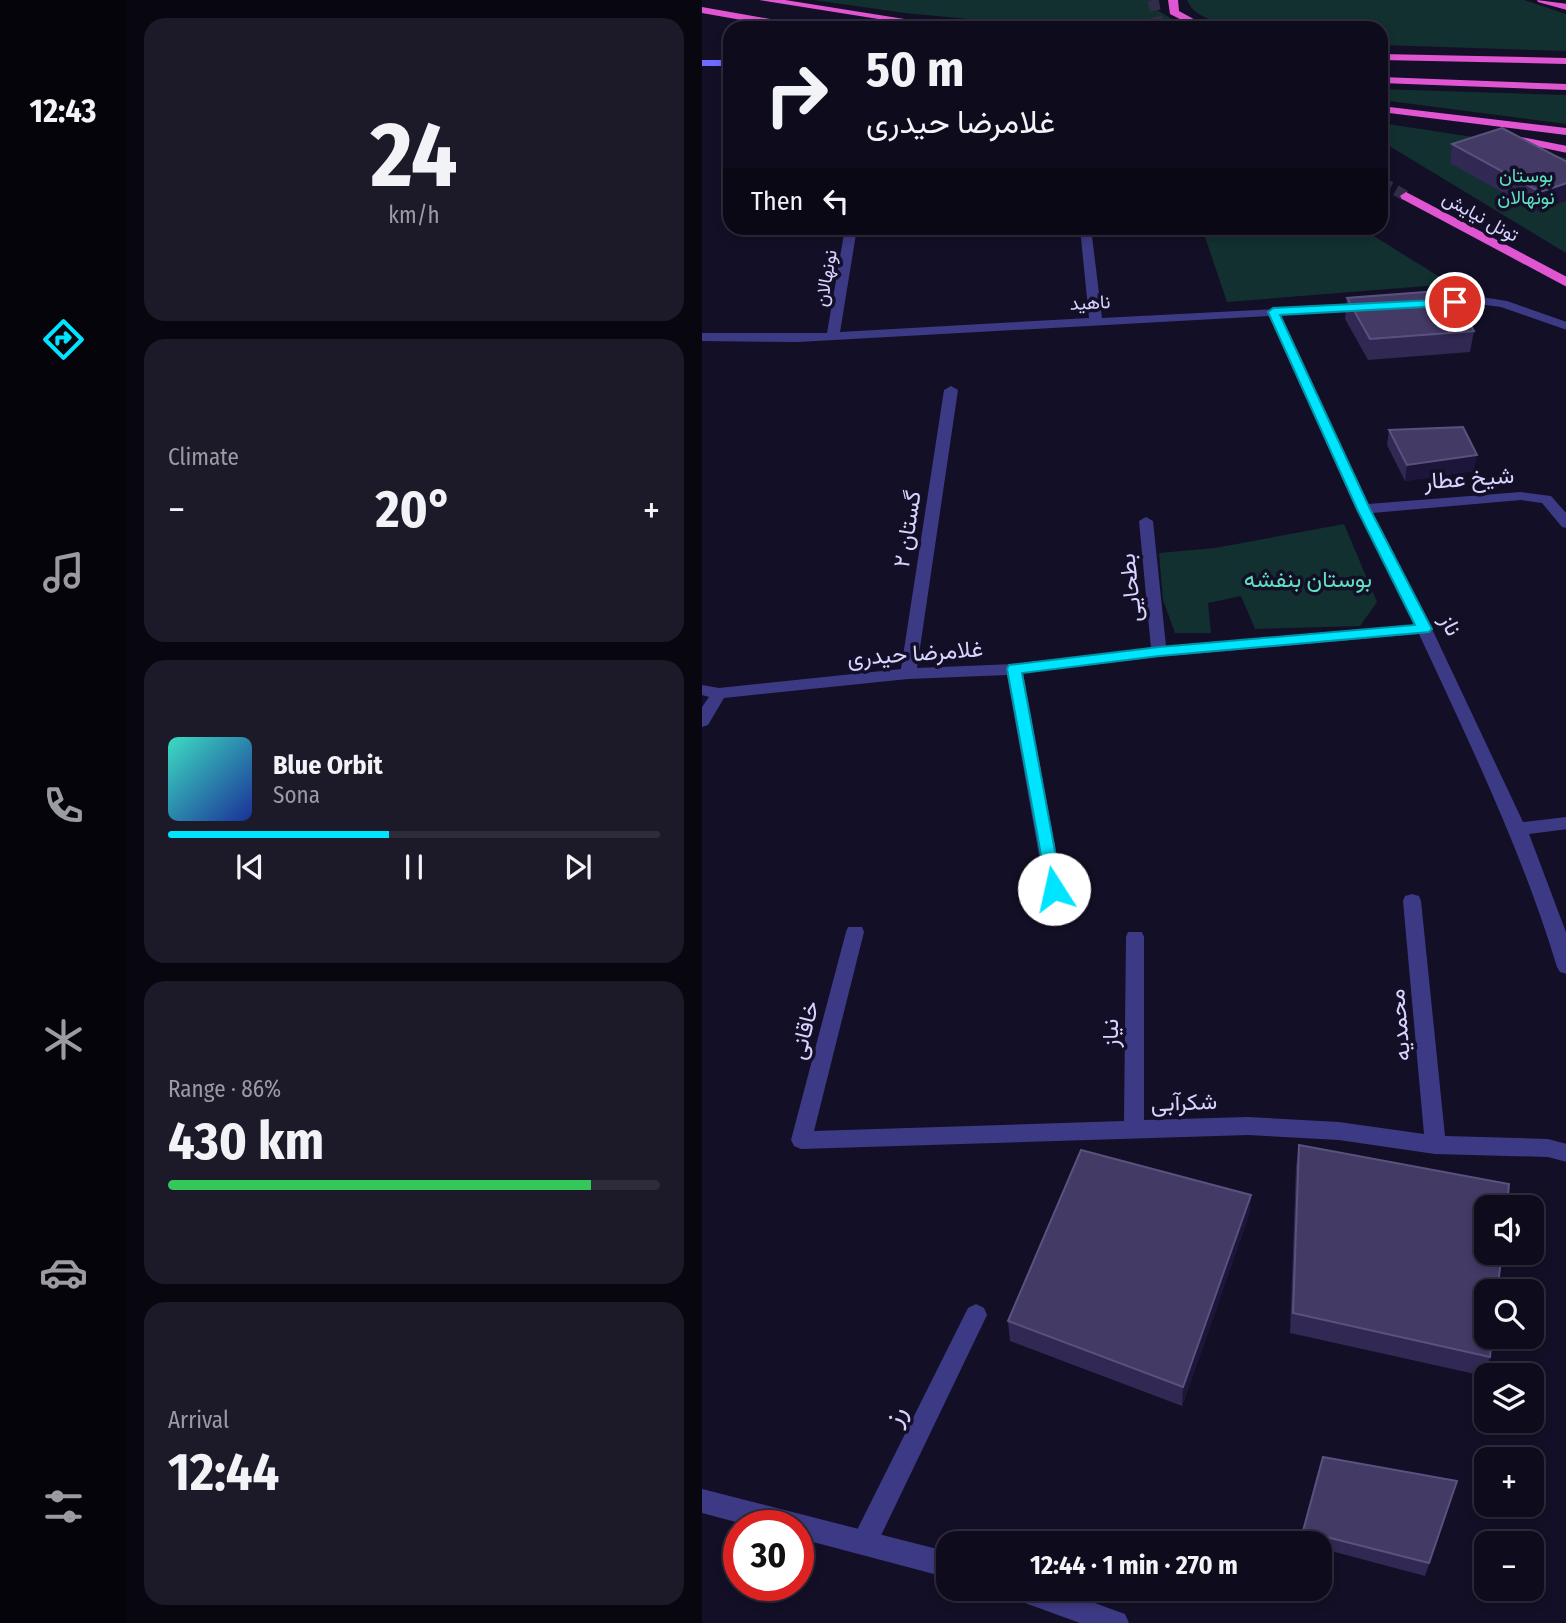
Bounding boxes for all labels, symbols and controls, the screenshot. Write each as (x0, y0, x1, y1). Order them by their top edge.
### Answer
text: 50 m (866, 40, 964, 99)
icon: right (751, 49, 842, 140)
text: 12:43 (30, 92, 96, 130)
text: 24 (370, 101, 458, 210)
text: غلامرضا حیدری (866, 103, 1055, 141)
park label: بوستان نونهالان (1497, 164, 1555, 209)
icon: left (817, 182, 855, 220)
text: Then (751, 186, 803, 217)
street label: تونل نیایش (1439, 186, 1523, 247)
text: km/h (388, 201, 440, 229)
street label: نونهالان (809, 248, 842, 308)
pin (1425, 272, 1485, 332)
icon: arrive (1436, 283, 1474, 321)
street label: ناهید (1069, 290, 1111, 315)
icon: directions (39, 315, 88, 364)
text: Climate (168, 443, 239, 471)
street label: شیخ عطار (1422, 461, 1515, 497)
text: 20° (376, 478, 452, 541)
text: − (168, 487, 185, 533)
text: + (643, 487, 660, 533)
street label: گستان ۲ (887, 489, 927, 569)
icon: music (39, 548, 88, 597)
street label: بطحایی (1112, 552, 1148, 624)
park label: بوستان بنفشه (1244, 565, 1372, 594)
street label: ناز (1433, 609, 1468, 641)
street label: غلامرضا حیدری (846, 634, 984, 673)
text: Blue Orbit (273, 750, 383, 781)
icon: phone (39, 781, 88, 830)
text: Sona (273, 781, 320, 809)
icon: previous (231, 848, 269, 886)
icon: pause (395, 848, 433, 886)
icon: next (559, 848, 597, 886)
position arrow (1017, 852, 1091, 926)
street label: محمدیه (1382, 988, 1416, 1062)
street label: خاقانی (783, 998, 825, 1062)
icon: climate (39, 1015, 88, 1064)
street label: نیاز (1096, 1019, 1125, 1048)
text: Range · 86% (168, 1075, 281, 1103)
street label: شکرآبی (1150, 1087, 1218, 1118)
text: 430 km (168, 1110, 324, 1173)
map controls (1474, 1195, 1544, 1601)
button: sound (1474, 1195, 1544, 1265)
icon: car (39, 1248, 88, 1297)
button: search (1474, 1279, 1544, 1349)
button: layers (1474, 1363, 1544, 1433)
street label: رز (875, 1400, 914, 1432)
text: Arrival (168, 1406, 229, 1434)
text: 12:44 (168, 1441, 279, 1504)
button: + (1474, 1447, 1544, 1517)
icon: filters (39, 1482, 88, 1531)
speed limit sign: 30 (723, 1510, 814, 1601)
button: − (1474, 1531, 1544, 1601)
text: 12:44 · 1 min · 270 m (1030, 1550, 1238, 1581)

